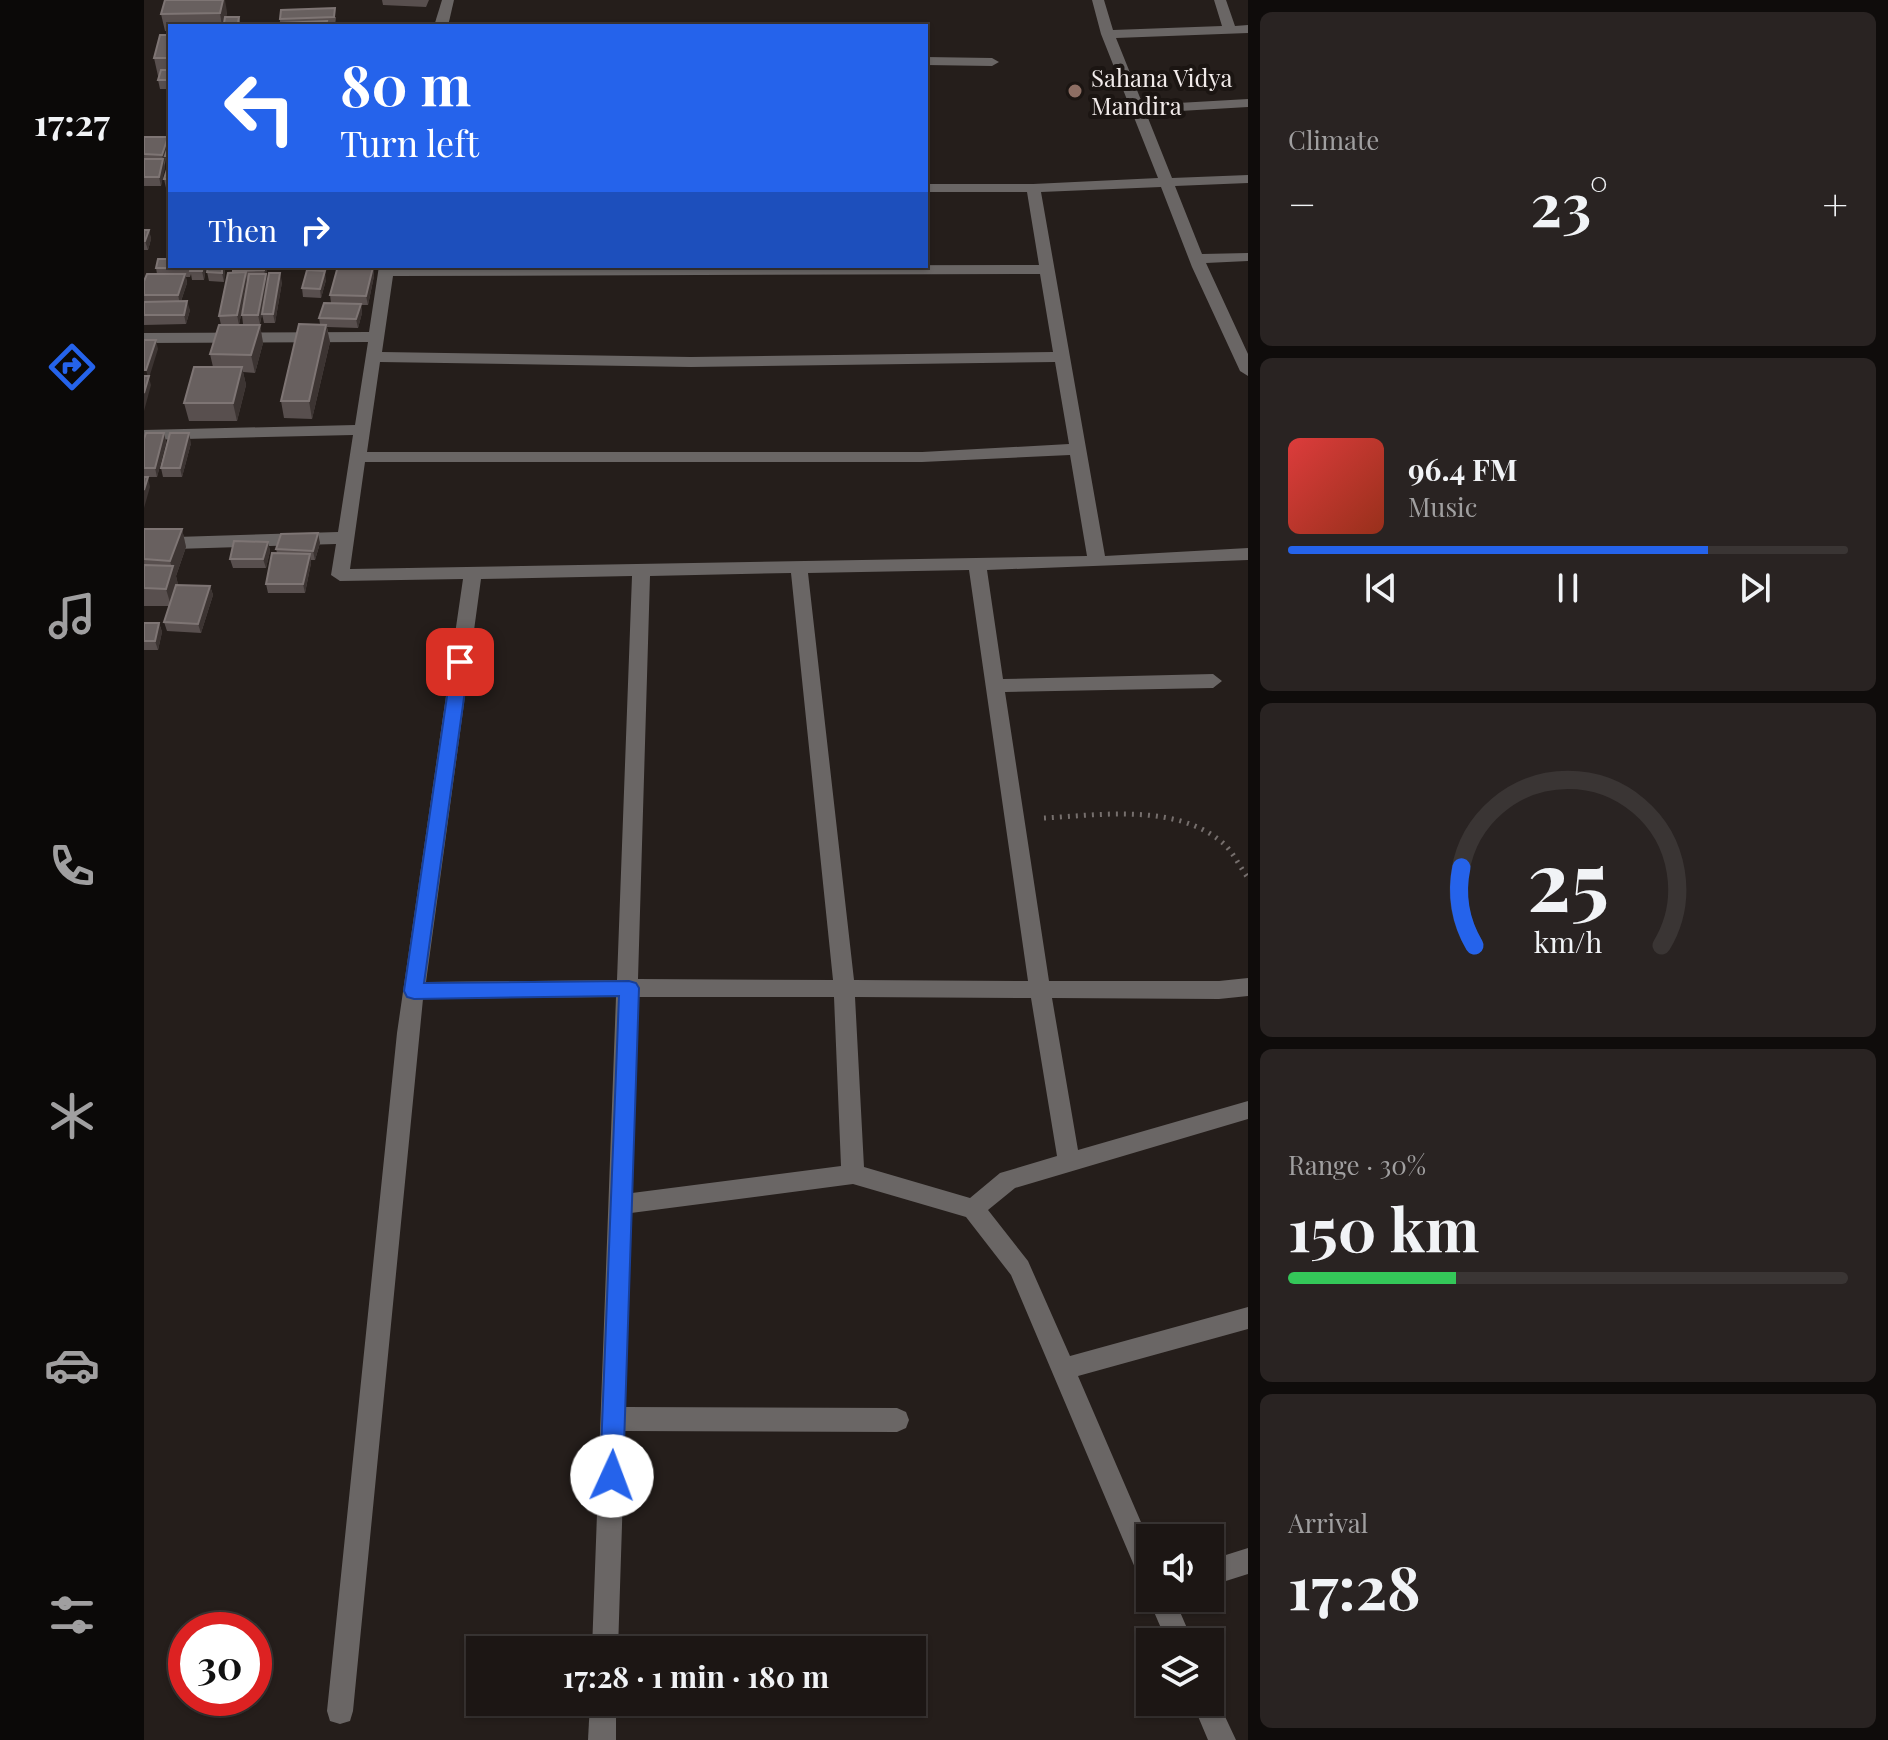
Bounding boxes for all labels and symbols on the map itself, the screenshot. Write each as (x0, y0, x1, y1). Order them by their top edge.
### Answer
place label: Sahana Vidya Mandira (1091, 61, 1233, 121)
marker: Sahana Vidya Mandira (1066, 82, 1084, 100)
pin (426, 628, 494, 696)
position arrow (570, 1434, 654, 1518)
speed limit sign: 30 (168, 1612, 272, 1716)

